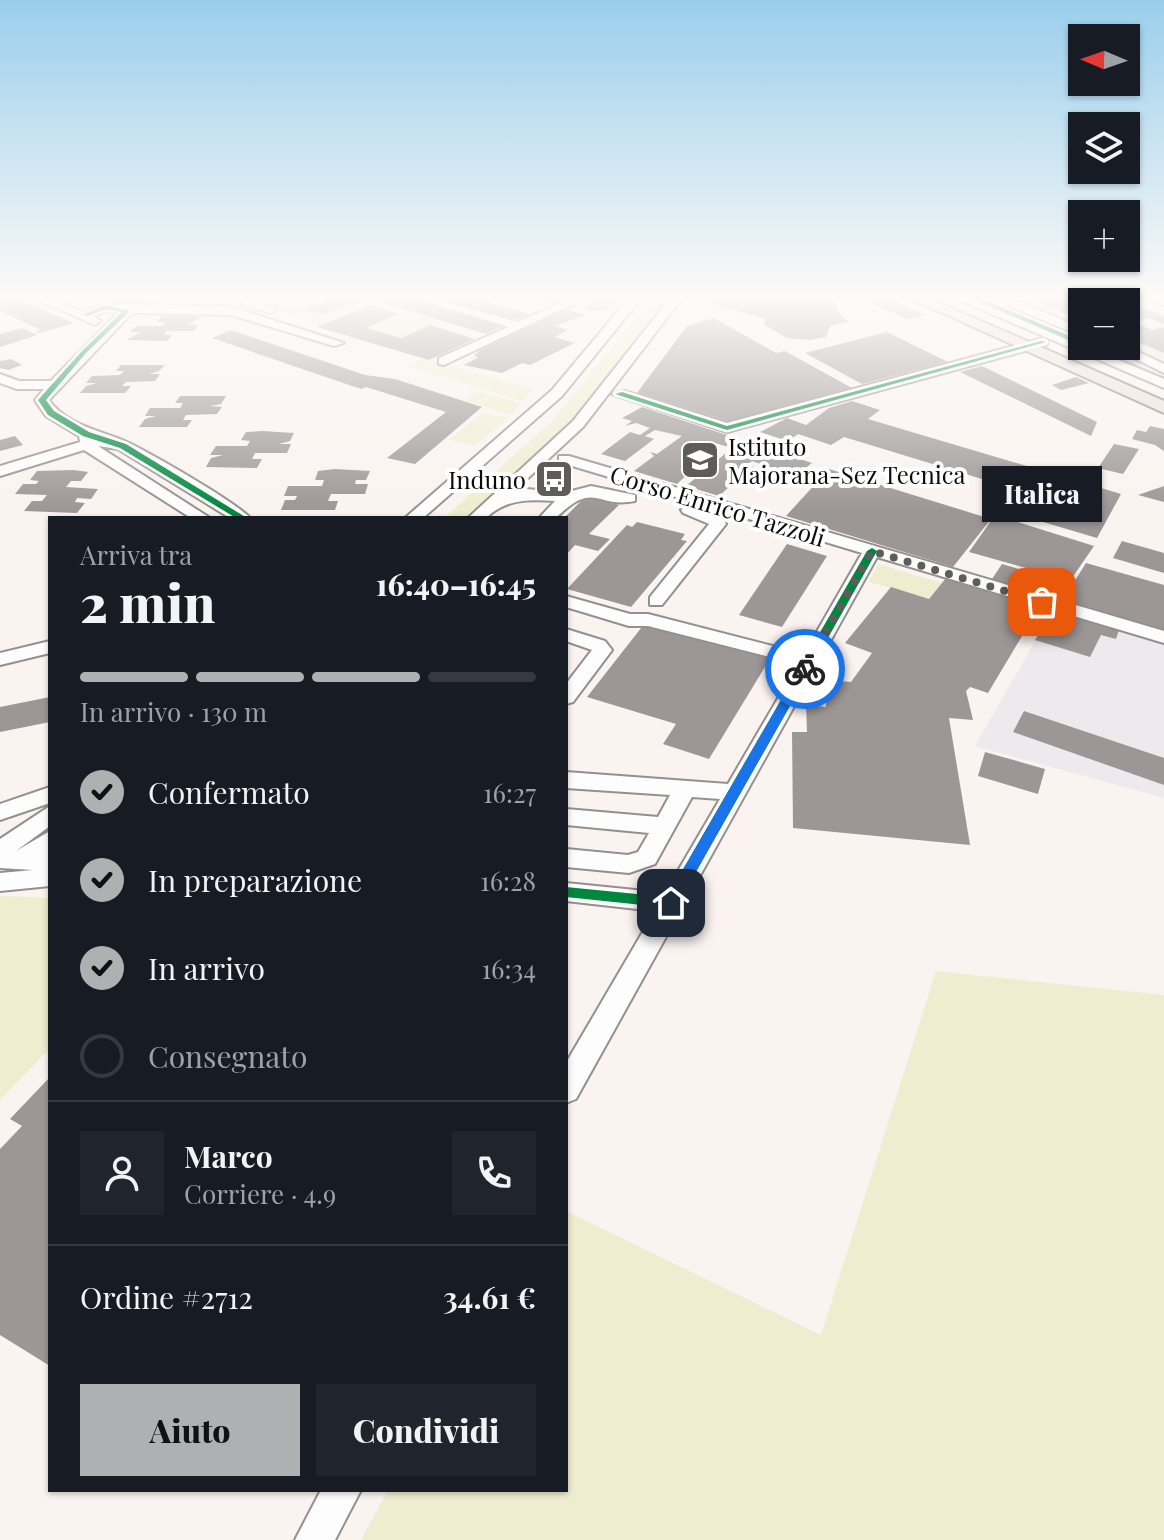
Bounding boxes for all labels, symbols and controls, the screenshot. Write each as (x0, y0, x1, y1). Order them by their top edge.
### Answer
north arrow (1068, 24, 1140, 96)
map controls (1068, 24, 1140, 360)
button: layers (1068, 112, 1140, 184)
button: + (1068, 200, 1140, 272)
button: − (1068, 288, 1140, 360)
place label: Istituto Majorana-Sez Tecnica (728, 430, 966, 490)
school or university icon: Istituto Majorana-Sez Tecnica (679, 439, 721, 481)
street label: Corso Enrico Tazzoli (607, 457, 829, 553)
bus stop icon: Induno (533, 458, 575, 500)
place label: Induno (448, 463, 526, 495)
callout: Italica (982, 466, 1102, 522)
text: Italica (1004, 476, 1080, 511)
text: Arriva tra (80, 537, 192, 572)
text: 16:40–16:45 (376, 564, 536, 604)
text: 2 min (80, 567, 215, 636)
pin (1008, 568, 1076, 636)
icon: bag (1020, 580, 1064, 624)
courier (765, 629, 845, 709)
icon: bike (783, 647, 827, 691)
text: In arrivo · 130 m (80, 694, 267, 729)
icon: check (80, 770, 124, 814)
text: Confermato (148, 772, 310, 812)
text: 16:27 (483, 775, 536, 810)
icon: check (80, 858, 124, 902)
text: In preparazione (148, 860, 362, 900)
text: 16:28 (480, 863, 536, 898)
pin (637, 869, 705, 937)
icon: home (649, 881, 693, 925)
icon: check (80, 946, 124, 990)
text: In arrivo (148, 948, 265, 988)
text: 16:34 (481, 951, 536, 986)
text: Consegnato (148, 1036, 307, 1076)
button: person (80, 1131, 164, 1215)
button: phone (452, 1131, 536, 1215)
text: Marco (184, 1136, 273, 1176)
text: Corriere · 4.9 (184, 1176, 336, 1211)
text: Ordine #2712 (80, 1277, 253, 1317)
text: 34.61 € (443, 1277, 536, 1317)
button: Aiuto (80, 1384, 300, 1476)
button: Condividi (316, 1384, 536, 1476)

